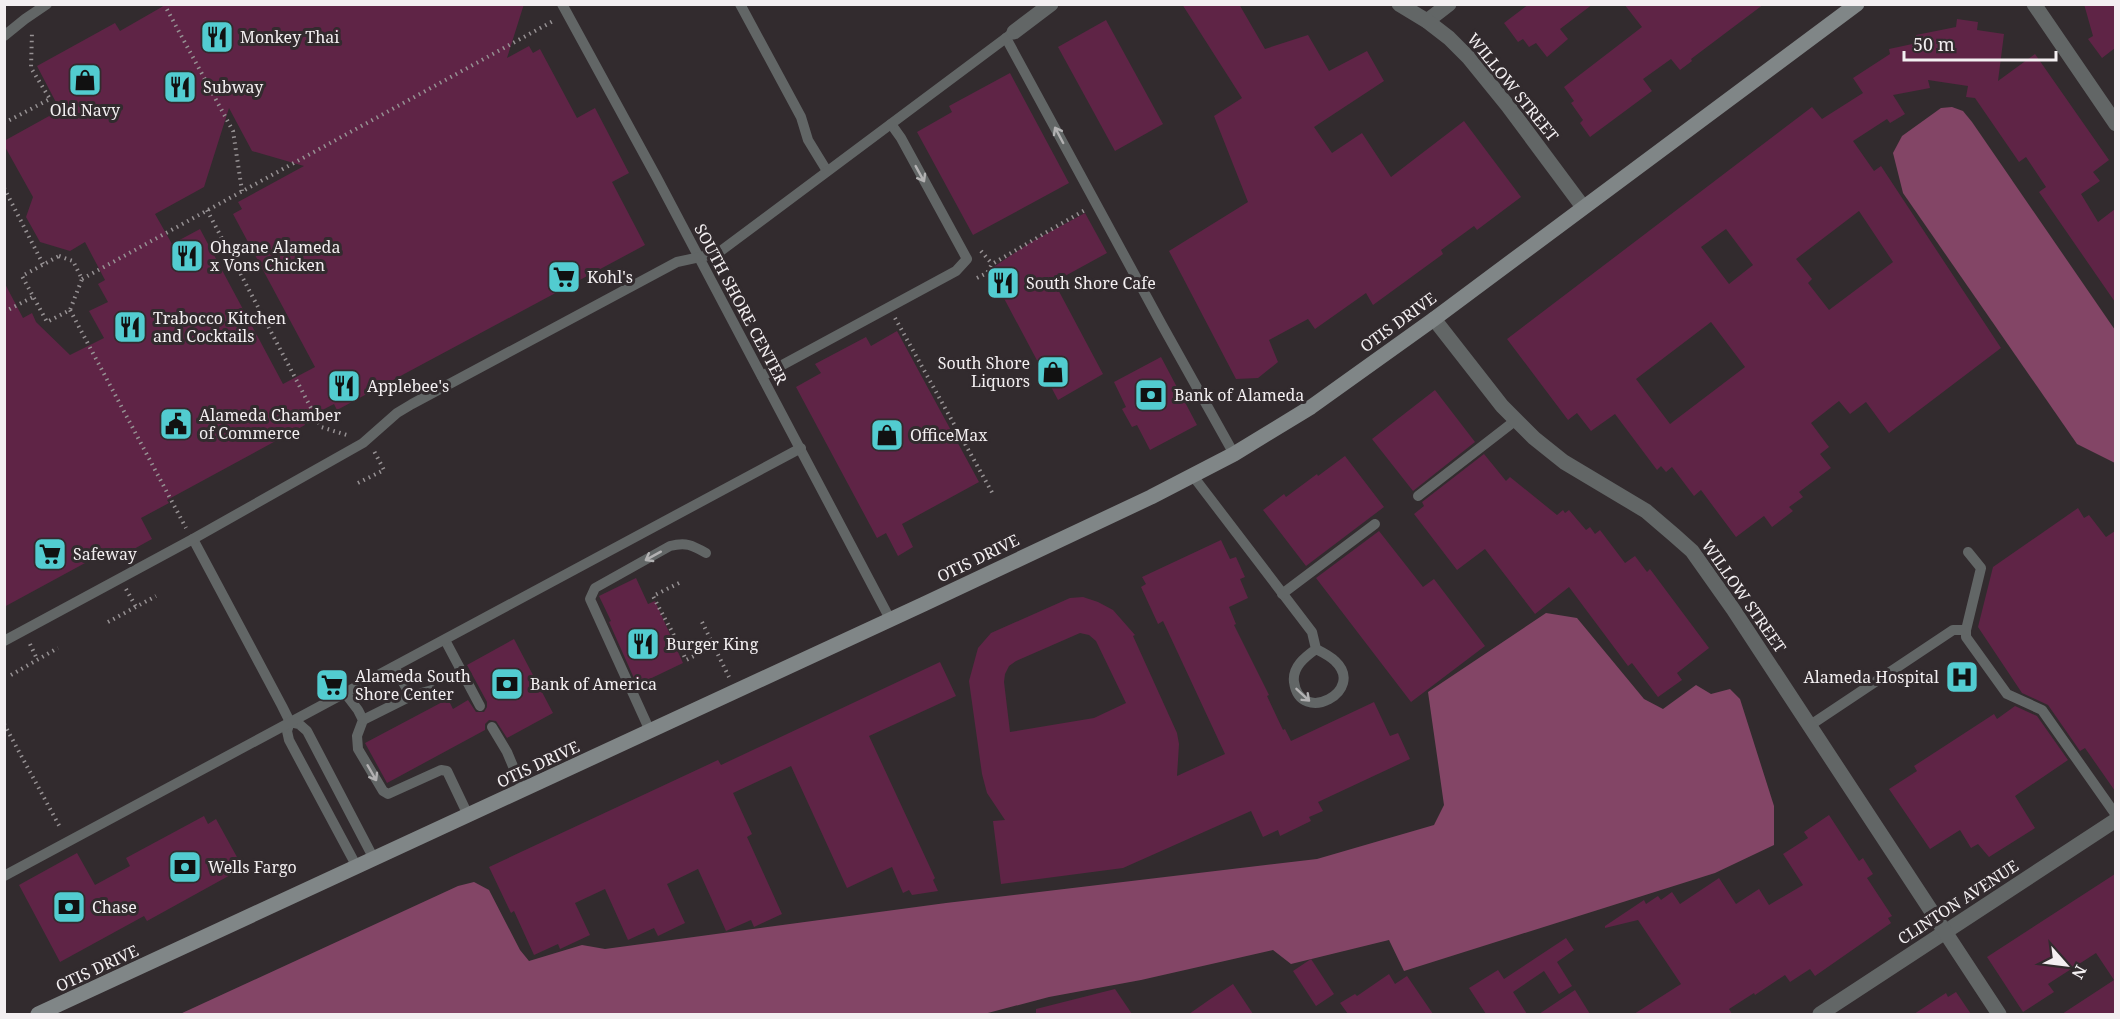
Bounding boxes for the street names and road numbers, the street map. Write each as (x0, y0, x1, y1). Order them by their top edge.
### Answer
street label: WILLOW STREET (1462, 28, 1564, 146)
street label: SOUTH SHORE CENTER (689, 220, 793, 389)
street label: OTIS DRIVE (1356, 287, 1440, 357)
street label: OTIS DRIVE (933, 529, 1023, 587)
street label: WILLOW STREET (1697, 535, 1791, 657)
street label: OTIS DRIVE (493, 735, 583, 793)
street label: CLINTON AVENUE (1893, 855, 2023, 949)
street label: OTIS DRIVE (52, 939, 142, 997)

